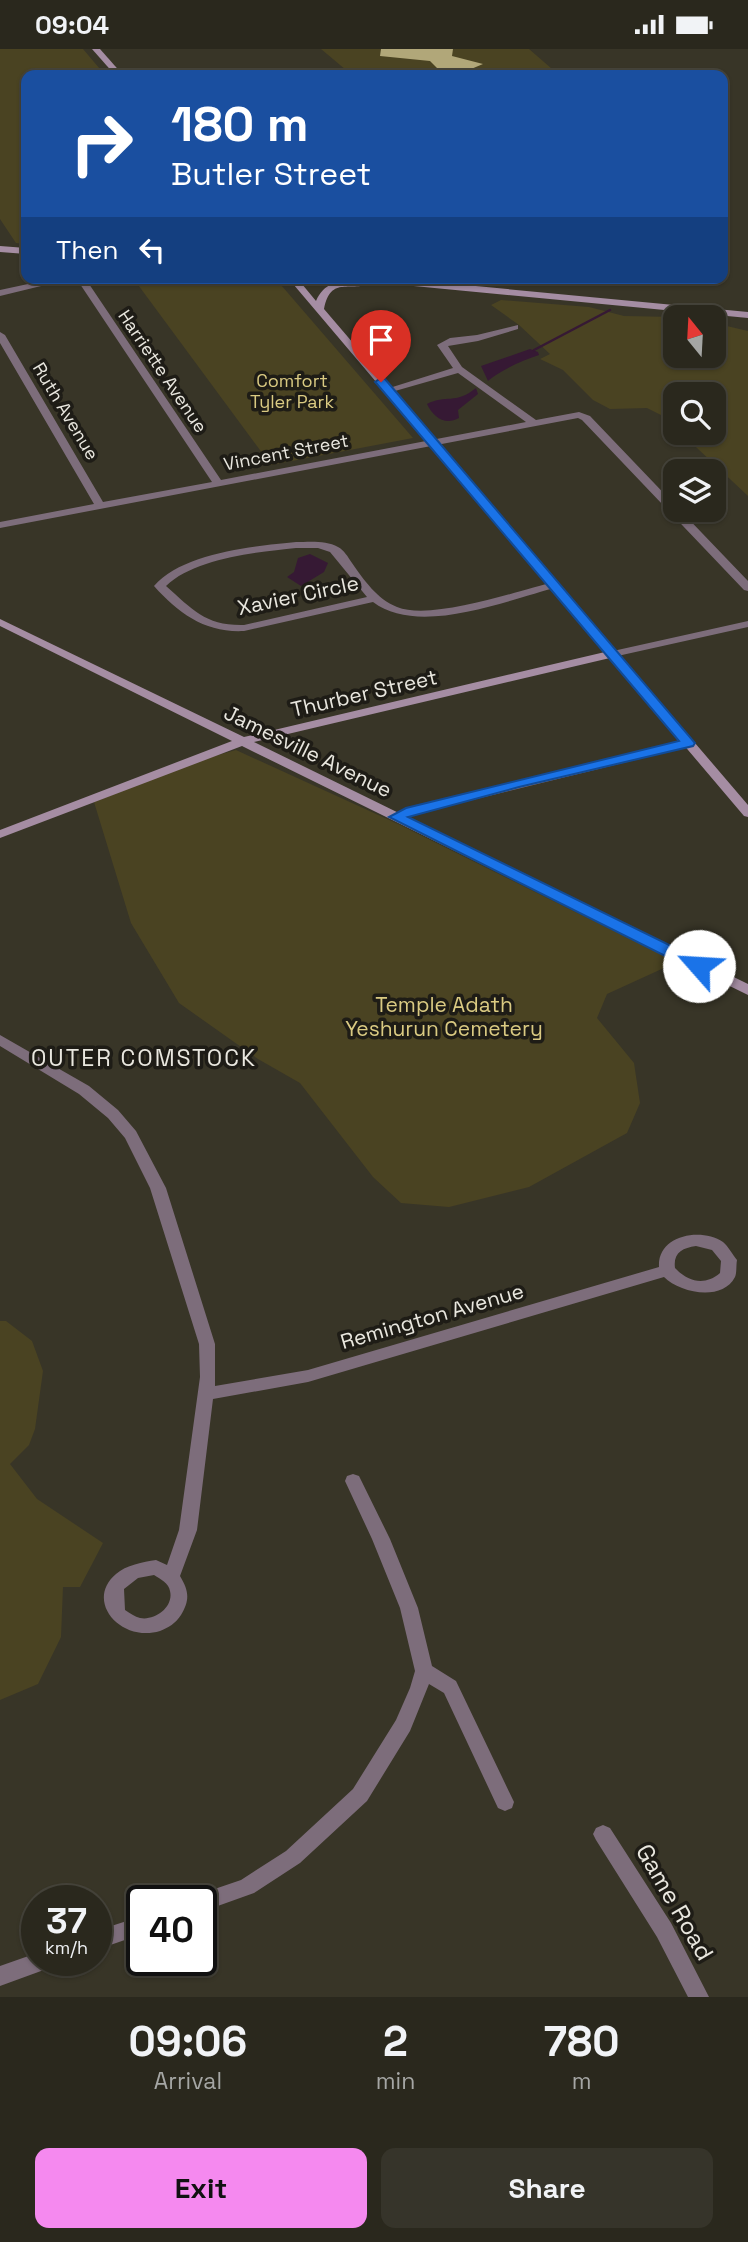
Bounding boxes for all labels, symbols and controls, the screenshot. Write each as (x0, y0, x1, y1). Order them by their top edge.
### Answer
text: 09:04 (35, 8, 109, 42)
text: 180 m (171, 93, 309, 155)
icon: right (56, 98, 147, 189)
text: Butler Street (171, 154, 371, 194)
icon: left (133, 231, 171, 269)
text: Then (56, 233, 119, 267)
street label: Harriette Avenue (113, 305, 213, 437)
north arrow (663, 305, 726, 367)
map controls (663, 305, 726, 522)
pin (351, 310, 411, 382)
icon: arrive (362, 321, 400, 359)
street label: Ruth Avenue (28, 358, 104, 464)
park label: Comfort Tyler Park (250, 369, 334, 413)
button: search (663, 382, 726, 445)
street label: Vincent Street (222, 429, 350, 475)
button: layers (663, 459, 726, 522)
street label: Xavier Circle (235, 569, 361, 621)
street label: Thurber Street (288, 663, 440, 723)
street label: Jamesville Avenue (220, 699, 396, 803)
position arrow (662, 929, 736, 1003)
park label: Temple Adath Yeshurun Cemetery (345, 991, 543, 1042)
district label: OUTER COMSTOCK (31, 1043, 257, 1073)
street label: Remington Avenue (337, 1277, 527, 1355)
street label: Game Road (629, 1838, 721, 1966)
speed limit sign: 40 (126, 1885, 217, 1976)
text: 37 (46, 1899, 87, 1943)
text: km/h (45, 1936, 88, 1959)
text: 09:06 (128, 2015, 247, 2068)
text: 2 (383, 2015, 408, 2068)
text: 780 (544, 2015, 619, 2068)
text: Arrival (154, 2066, 222, 2096)
text: min (376, 2066, 415, 2096)
text: m (572, 2066, 592, 2096)
button: Exit (35, 2148, 367, 2228)
button: Share (381, 2148, 713, 2228)

